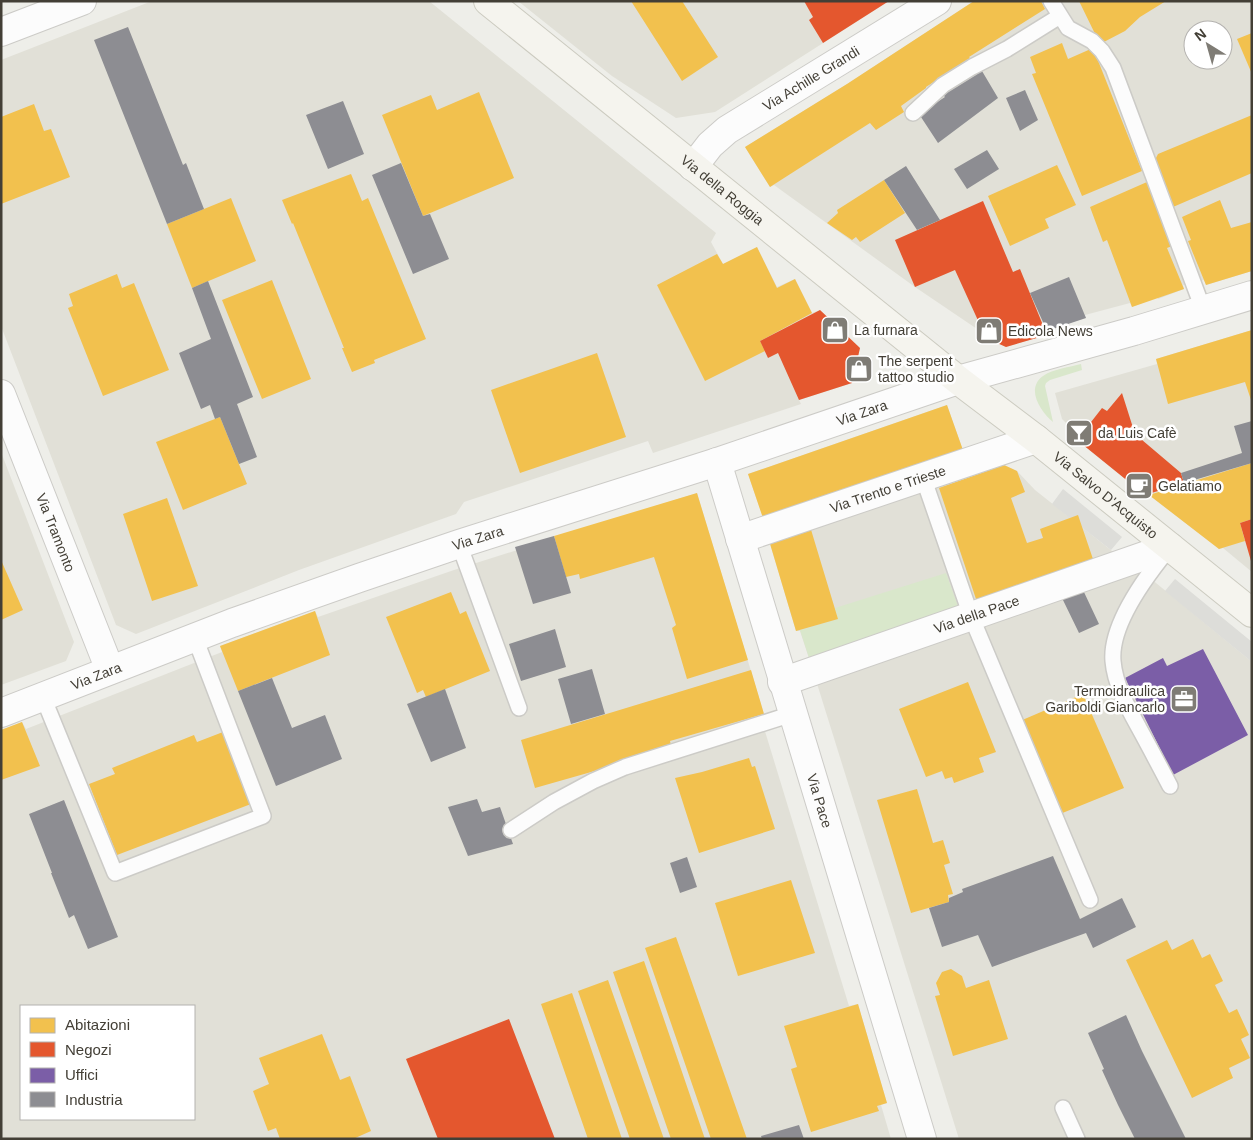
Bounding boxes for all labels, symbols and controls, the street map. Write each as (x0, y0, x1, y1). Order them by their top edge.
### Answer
north arrow (1183, 20, 1233, 70)
text: N (1191, 25, 1209, 44)
street label: Via Achille Grandi (760, 43, 862, 114)
street label: Via della Roggia (678, 152, 767, 228)
shop icon: La furnara (820, 315, 850, 345)
shop icon: Edicola News (974, 316, 1004, 346)
place label: La furnara (854, 322, 918, 338)
place label: Edicola News (1008, 323, 1093, 339)
place label: The serpent tattoo studio (878, 353, 954, 385)
shop icon: The serpent tattoo studio (844, 354, 874, 384)
street label: Via Zara (834, 397, 890, 429)
bar icon: da Luis Cafè (1064, 418, 1094, 448)
place label: da Luis Cafè (1098, 425, 1177, 441)
street label: Via Salvo D'Acquisto (1050, 448, 1161, 542)
street label: Via Trento e Trieste (828, 462, 948, 516)
cafe icon: Gelatiamo (1124, 471, 1154, 501)
place label: Gelatiamo (1158, 478, 1222, 494)
street label: Via Tramonto (33, 491, 79, 574)
street label: Via Zara (450, 522, 506, 554)
street label: Via della Pace (932, 592, 1022, 637)
street label: Via Zara (69, 659, 124, 693)
place label: Termoidraulica Gariboldi Giancarlo (1045, 683, 1165, 715)
office icon: Termoidraulica Gariboldi Giancarlo (1169, 684, 1199, 714)
street label: Via Pace (804, 772, 835, 830)
legend (20, 1005, 195, 1120)
text: Abitazioni (65, 1016, 130, 1033)
text: Negozi (65, 1041, 112, 1058)
text: Uffici (65, 1066, 98, 1083)
text: Industria (65, 1091, 123, 1108)

